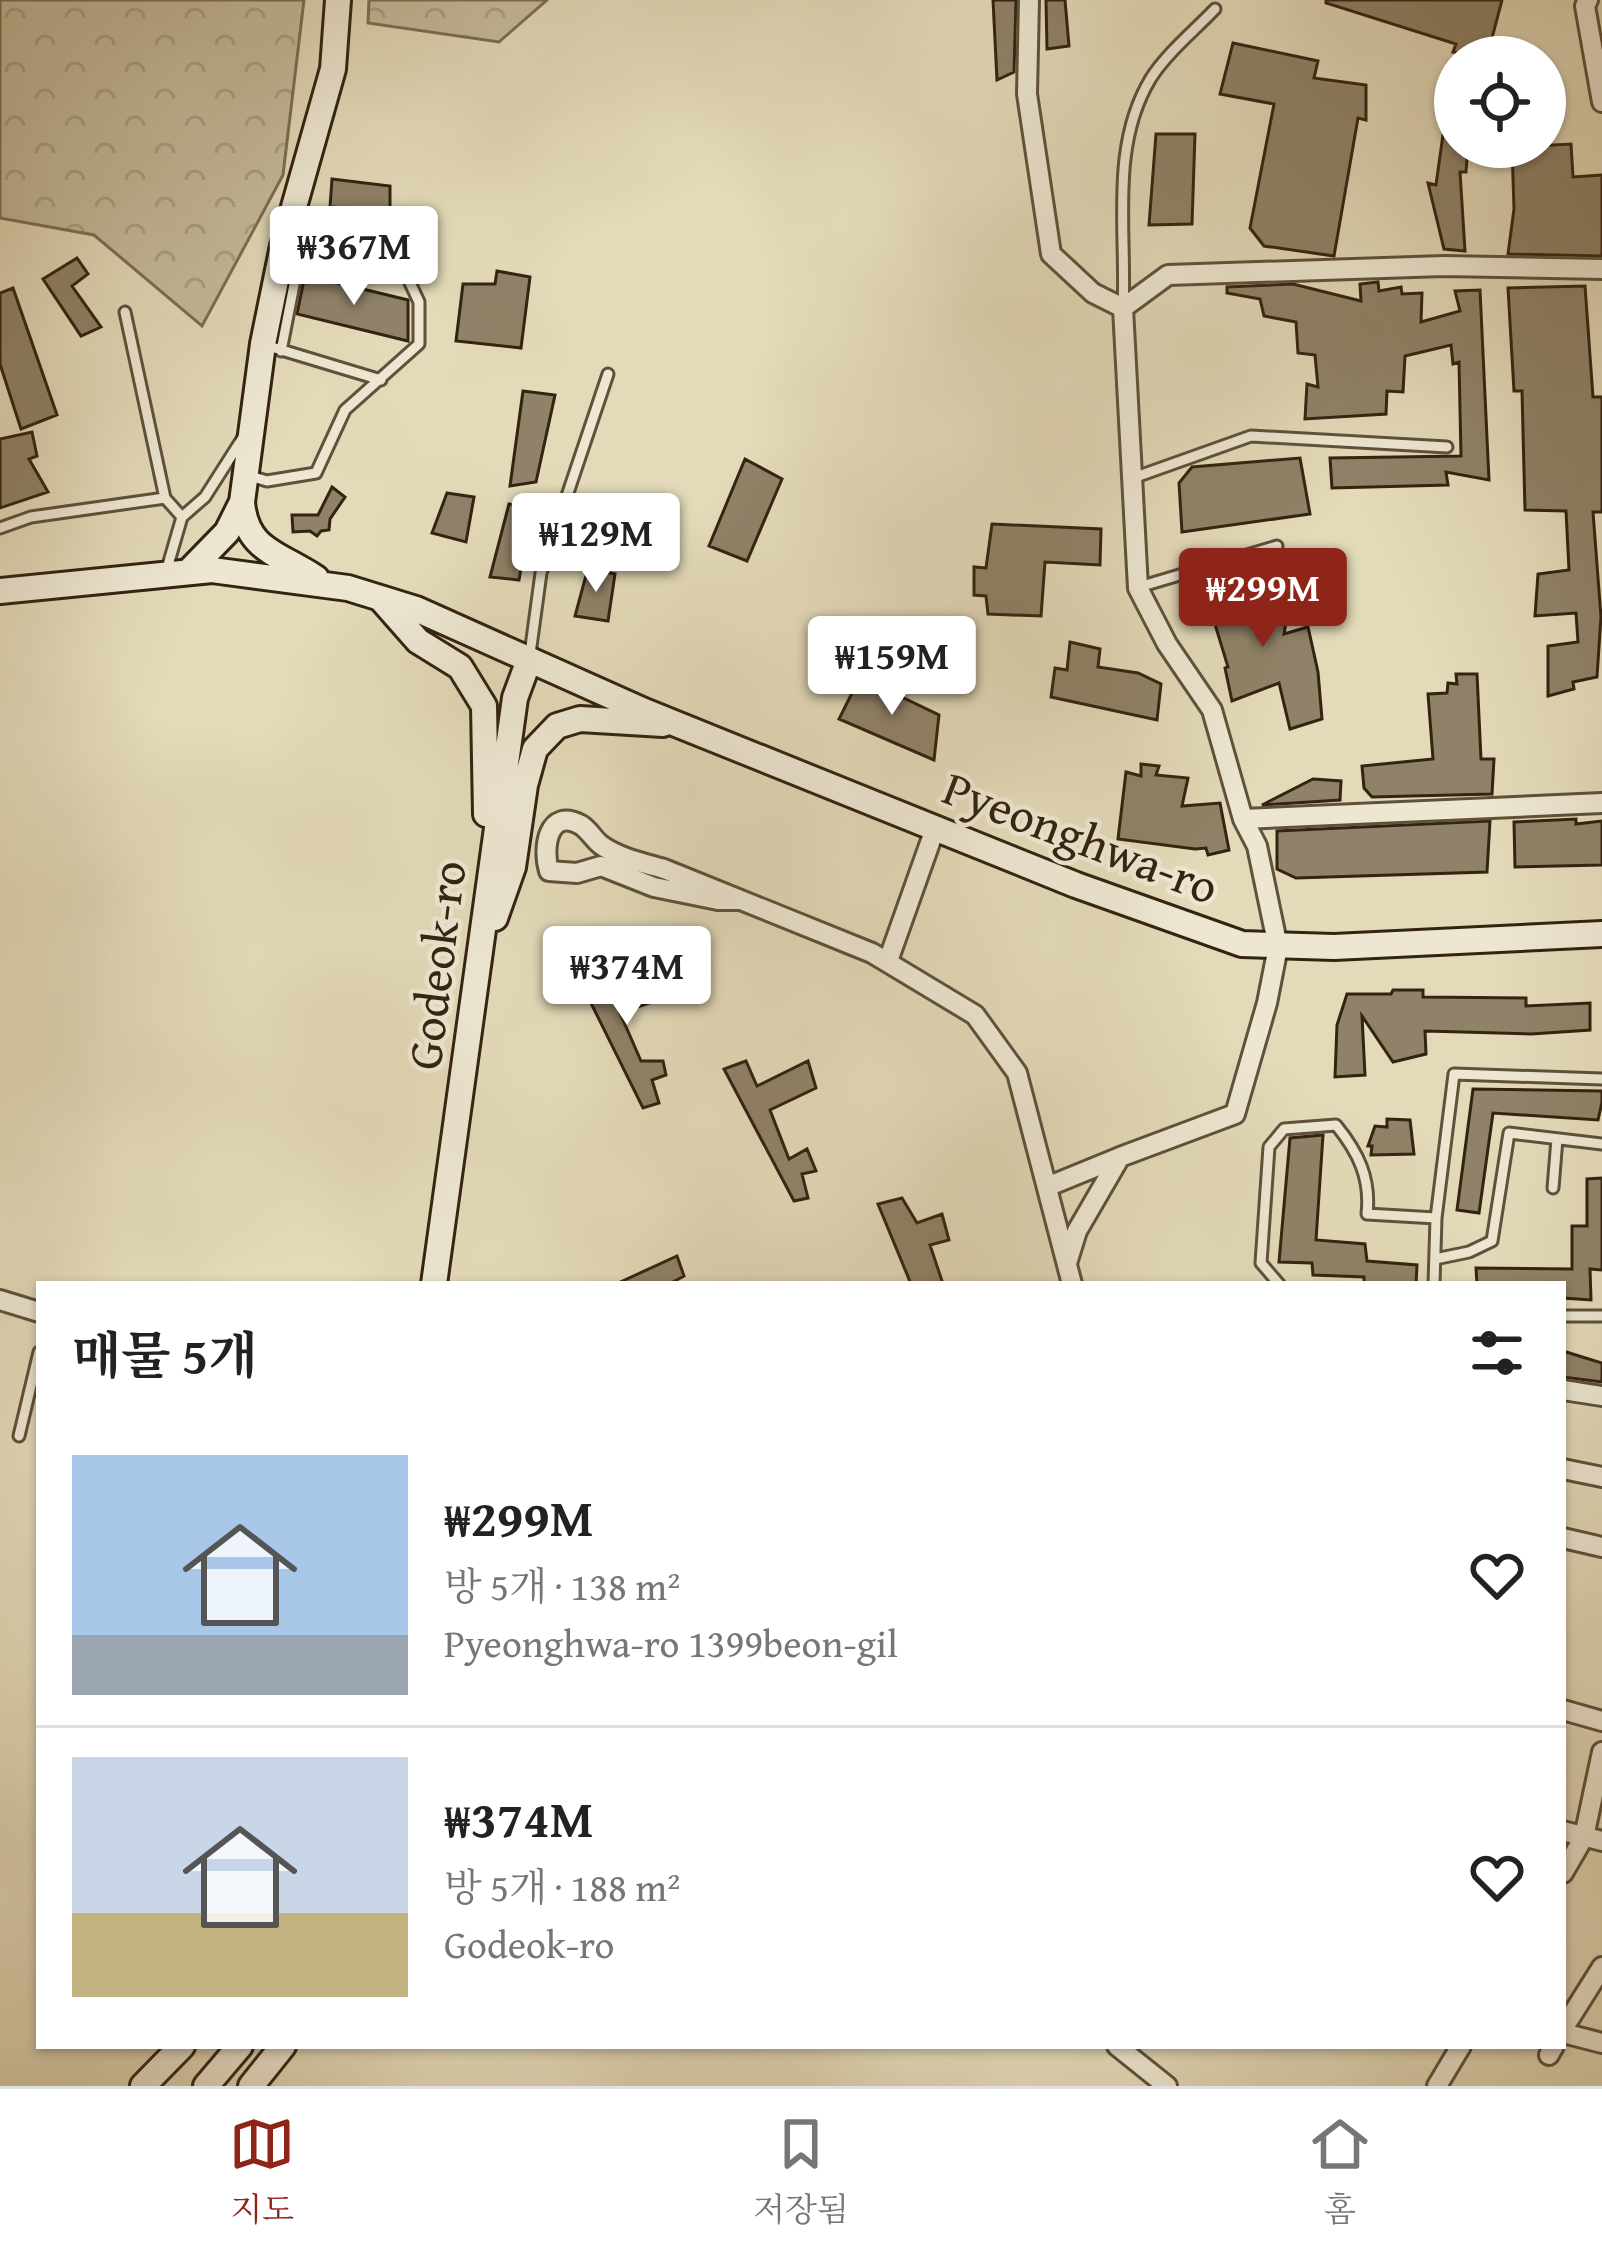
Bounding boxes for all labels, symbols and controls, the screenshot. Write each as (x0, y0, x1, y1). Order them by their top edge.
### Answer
map controls (1434, 36, 1566, 168)
button: locate (1434, 36, 1566, 168)
pin: ₩367M (270, 206, 438, 308)
text: ₩367M (297, 216, 411, 273)
pin: ₩129M (512, 493, 680, 595)
text: ₩129M (539, 503, 653, 560)
pin: ₩299M (1179, 548, 1347, 650)
text: ₩299M (1206, 558, 1320, 615)
pin: ₩159M (808, 616, 976, 718)
text: ₩159M (835, 626, 949, 683)
street label: Pyeonghwa-ro (933, 751, 1229, 922)
street label: Godeok-ro (387, 856, 484, 1073)
pin: ₩374M (543, 926, 711, 1028)
text: ₩374M (570, 936, 684, 993)
text: 매물 5개 (72, 1317, 257, 1392)
icon: filters (1464, 1320, 1530, 1386)
text: ₩299M (444, 1480, 594, 1555)
icon: home (168, 1503, 312, 1647)
icon: heart (1464, 1542, 1530, 1608)
text: 방 5개 · 138 m² (444, 1557, 680, 1614)
text: Pyeonghwa-ro 1399beon-gil (444, 1614, 898, 1671)
text: ₩374M (444, 1781, 594, 1856)
icon: home (168, 1805, 312, 1949)
icon: heart (1464, 1844, 1530, 1910)
text: 방 5개 · 188 m² (444, 1858, 680, 1915)
text: Godeok-ro (444, 1915, 614, 1972)
tab: 지도 (229, 2111, 295, 2233)
tab: 저장됨 (753, 2111, 849, 2233)
tab: 홈 (1307, 2111, 1373, 2233)

